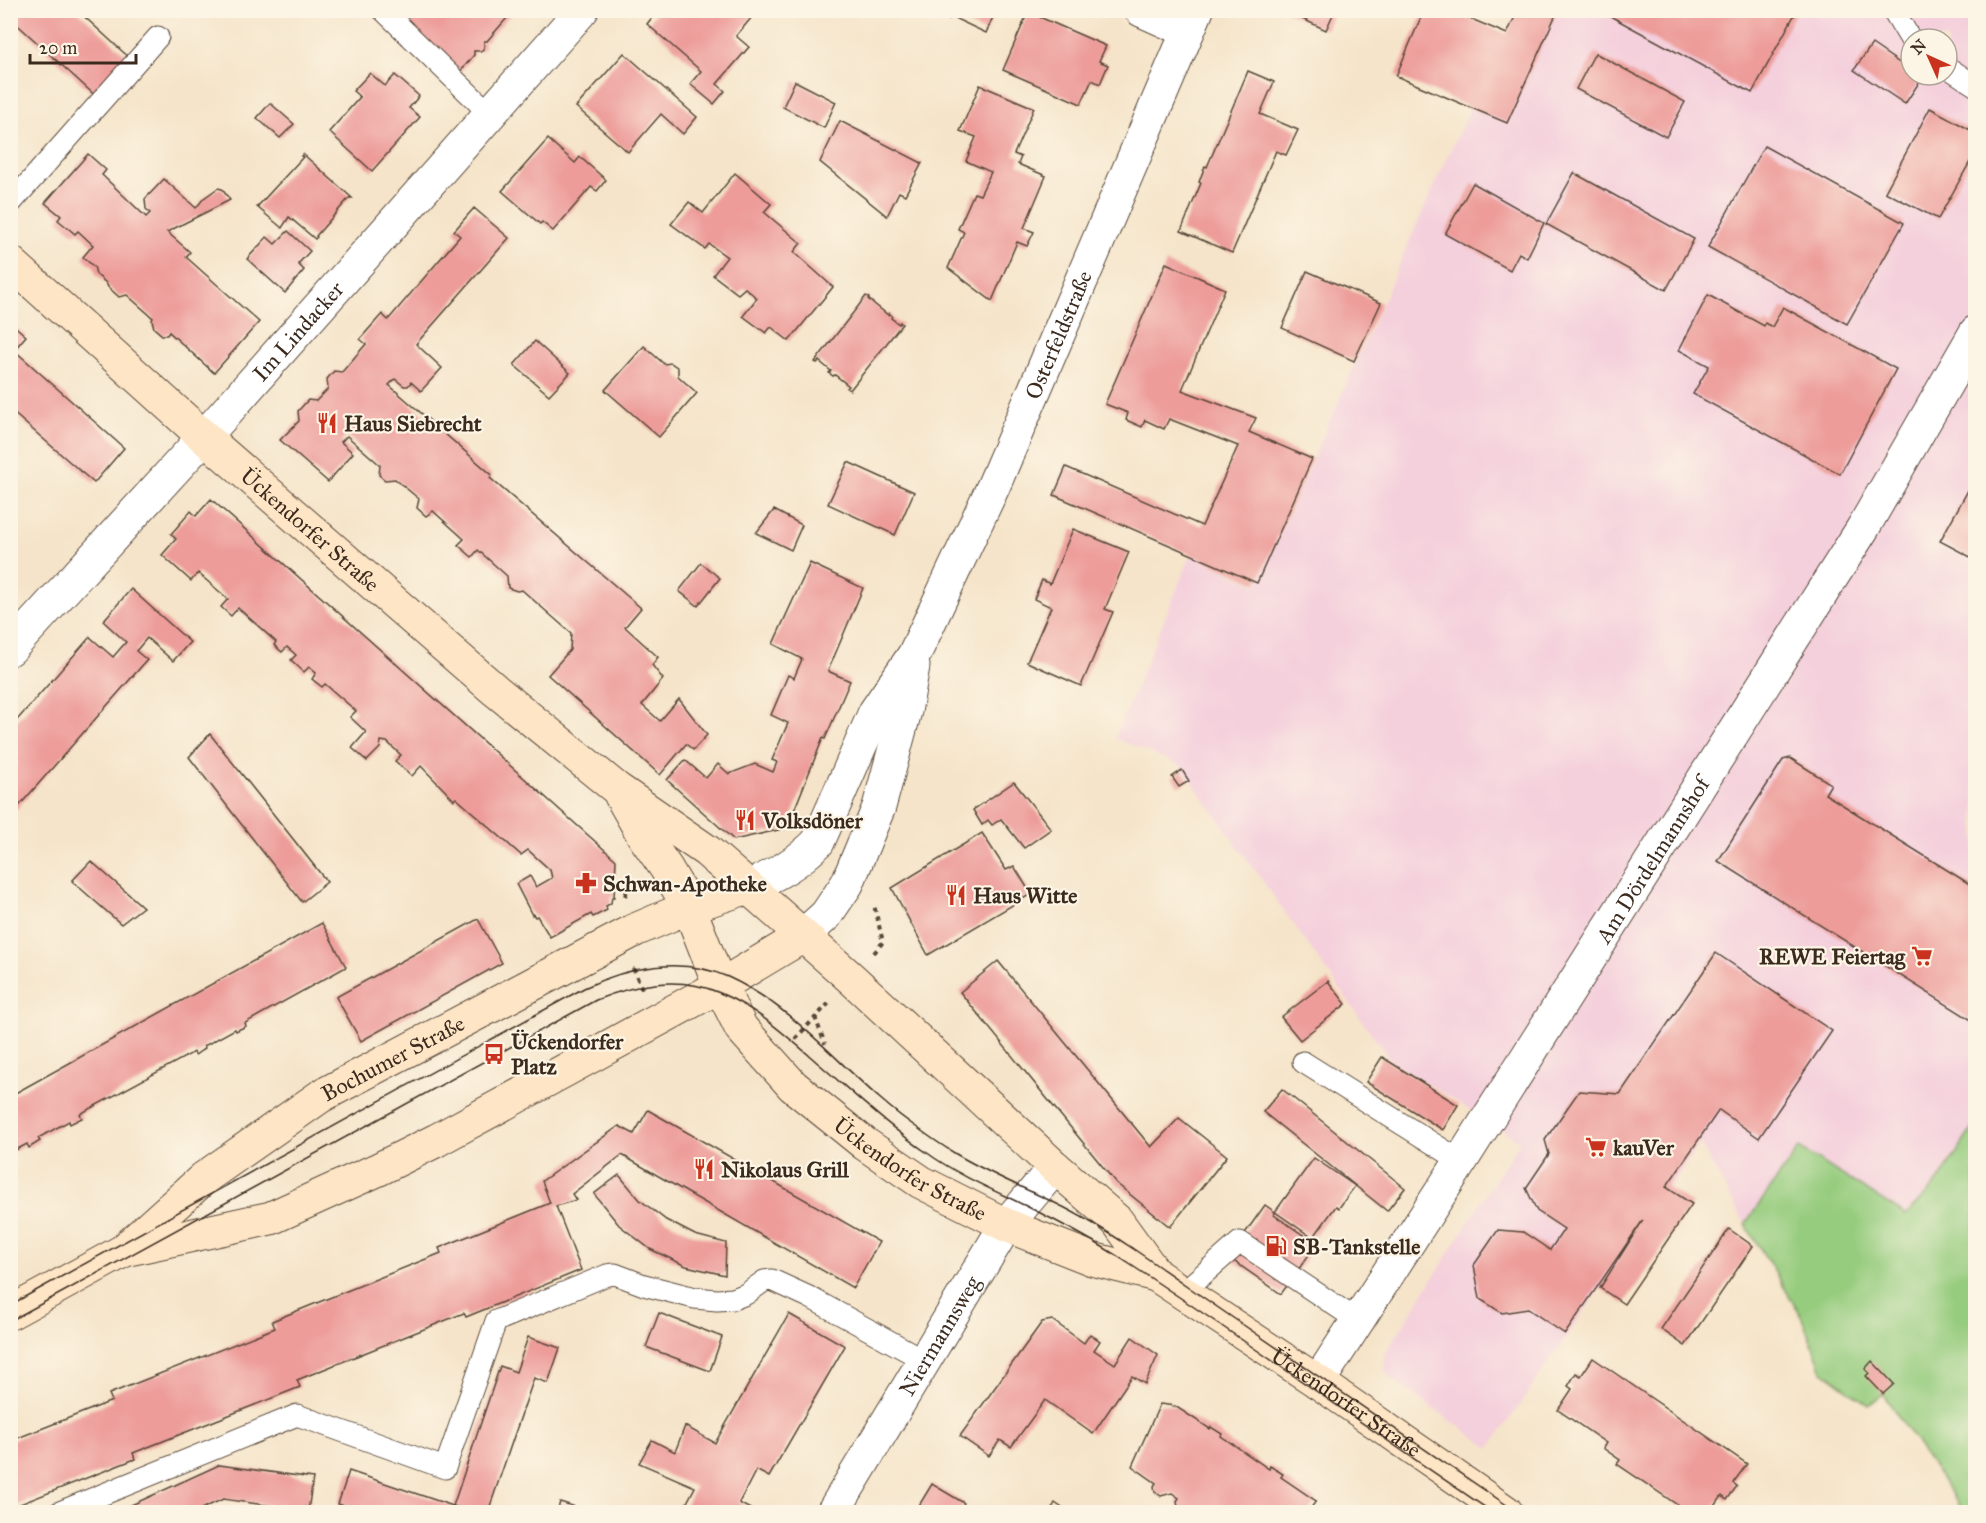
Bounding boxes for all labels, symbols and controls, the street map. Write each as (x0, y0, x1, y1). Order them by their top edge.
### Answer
scale bar (30, 27, 136, 65)
north arrow (1899, 27, 1959, 87)
text: N (1907, 35, 1931, 58)
text: 20 m (39, 37, 77, 59)
street label: Osterfeldstraße (1019, 267, 1098, 403)
street label: Im Lindacker (247, 275, 350, 387)
place label: Haus Siebrecht (344, 410, 482, 437)
restaurant icon: Haus Siebrecht (315, 411, 339, 435)
street label: Ückendorfer Straße (235, 462, 385, 598)
street label: Am Dördelmannshof (1589, 769, 1717, 949)
place label: Volksdöner (761, 807, 864, 834)
restaurant icon: Volksdöner (733, 808, 757, 832)
place label: Schwan-Apotheke (603, 870, 767, 897)
pharmacy icon: Schwan-Apotheke (574, 871, 598, 895)
place label: Haus Witte (973, 882, 1077, 909)
restaurant icon: Haus Witte (944, 883, 968, 907)
place label: REWE Feiertag (1759, 943, 1906, 970)
supermarket icon: REWE Feiertag (1910, 944, 1934, 968)
street label: Bochumer Straße (317, 1010, 469, 1107)
place label: Ückendorfer Platz (511, 1028, 624, 1080)
bus stop icon: Ückendorfer Platz (482, 1042, 506, 1066)
street label: Ückendorfer Straße (828, 1111, 991, 1227)
place label: kauVer (1613, 1134, 1675, 1161)
supermarket icon: kauVer (1584, 1135, 1608, 1159)
place label: Nikolaus Grill (721, 1156, 850, 1183)
restaurant icon: Nikolaus Grill (692, 1157, 716, 1181)
place label: SB-Tankstelle (1293, 1233, 1420, 1260)
fuel station icon: SB-Tankstelle (1264, 1234, 1288, 1258)
street label: Niermannsweg (893, 1270, 987, 1401)
street label: Ückendorfer Straße (1266, 1342, 1426, 1463)

